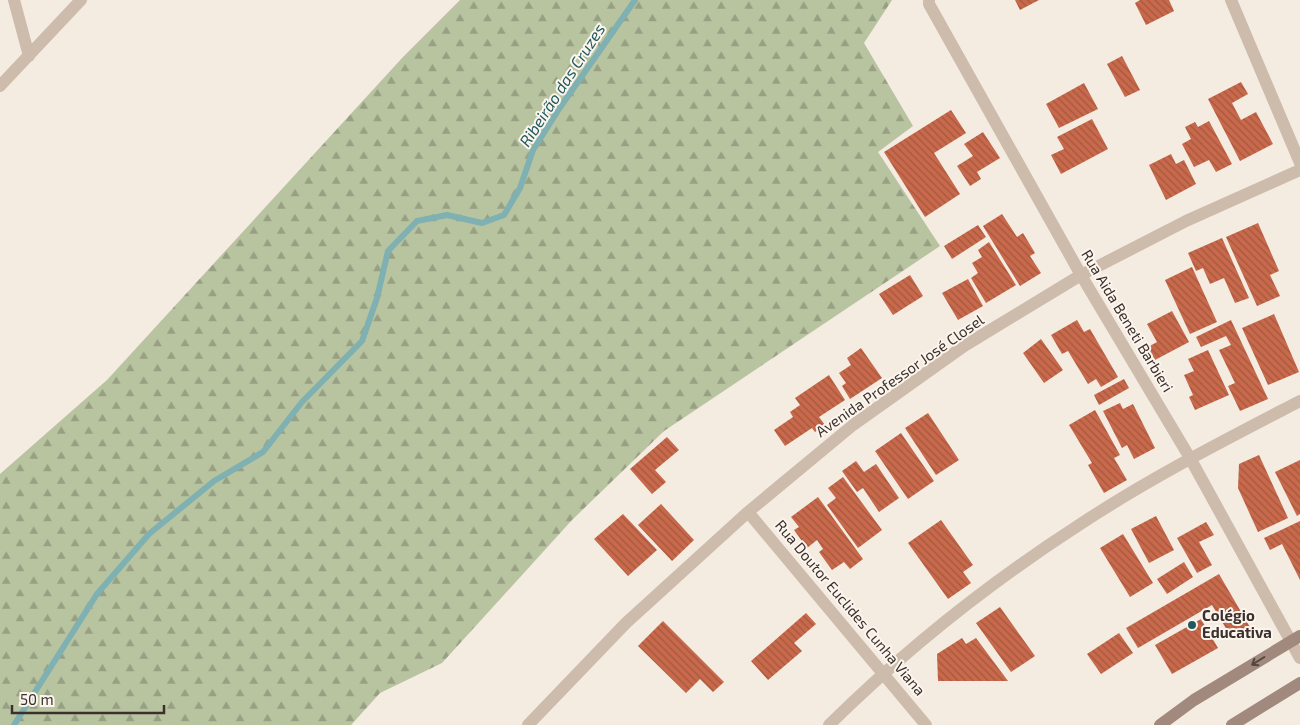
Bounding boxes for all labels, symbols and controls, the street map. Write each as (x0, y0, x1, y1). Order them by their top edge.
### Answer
water label: Ribeirão das Cruzes (515, 20, 608, 150)
street label: Rua Aida Beneti Barbieri (1078, 246, 1177, 395)
street label: Avenida Professor José Closel (812, 310, 987, 440)
street label: Rua Doutor Euclides Cunha Viana (772, 516, 930, 699)
place label: Colégio Educativa (1202, 606, 1272, 641)
marker: Colégio Educativa (1186, 619, 1198, 631)
one-way arrow (1252, 656, 1266, 666)
scale bar (12, 682, 165, 714)
text: 50 m (20, 690, 54, 708)

